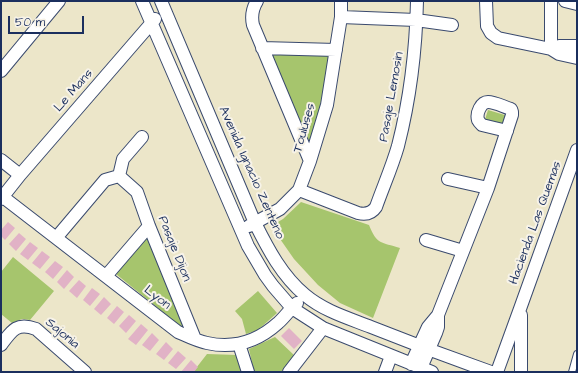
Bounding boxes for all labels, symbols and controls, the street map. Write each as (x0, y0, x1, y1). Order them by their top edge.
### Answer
scale bar (10, 8, 86, 34)
text: 50 m (15, 14, 45, 31)
street label: Pasaje Lemosin (376, 51, 408, 143)
street label: Le Mans (51, 66, 97, 116)
street label: Touluses (291, 101, 319, 155)
street label: Avenida Ignacio Zenteno (215, 104, 287, 242)
street label: Hacienda Las Quemas (506, 159, 566, 287)
street label: Pasaje Dijon (154, 214, 194, 284)
street label: Lyon (140, 283, 174, 313)
street label: Sajonia (42, 315, 82, 353)

